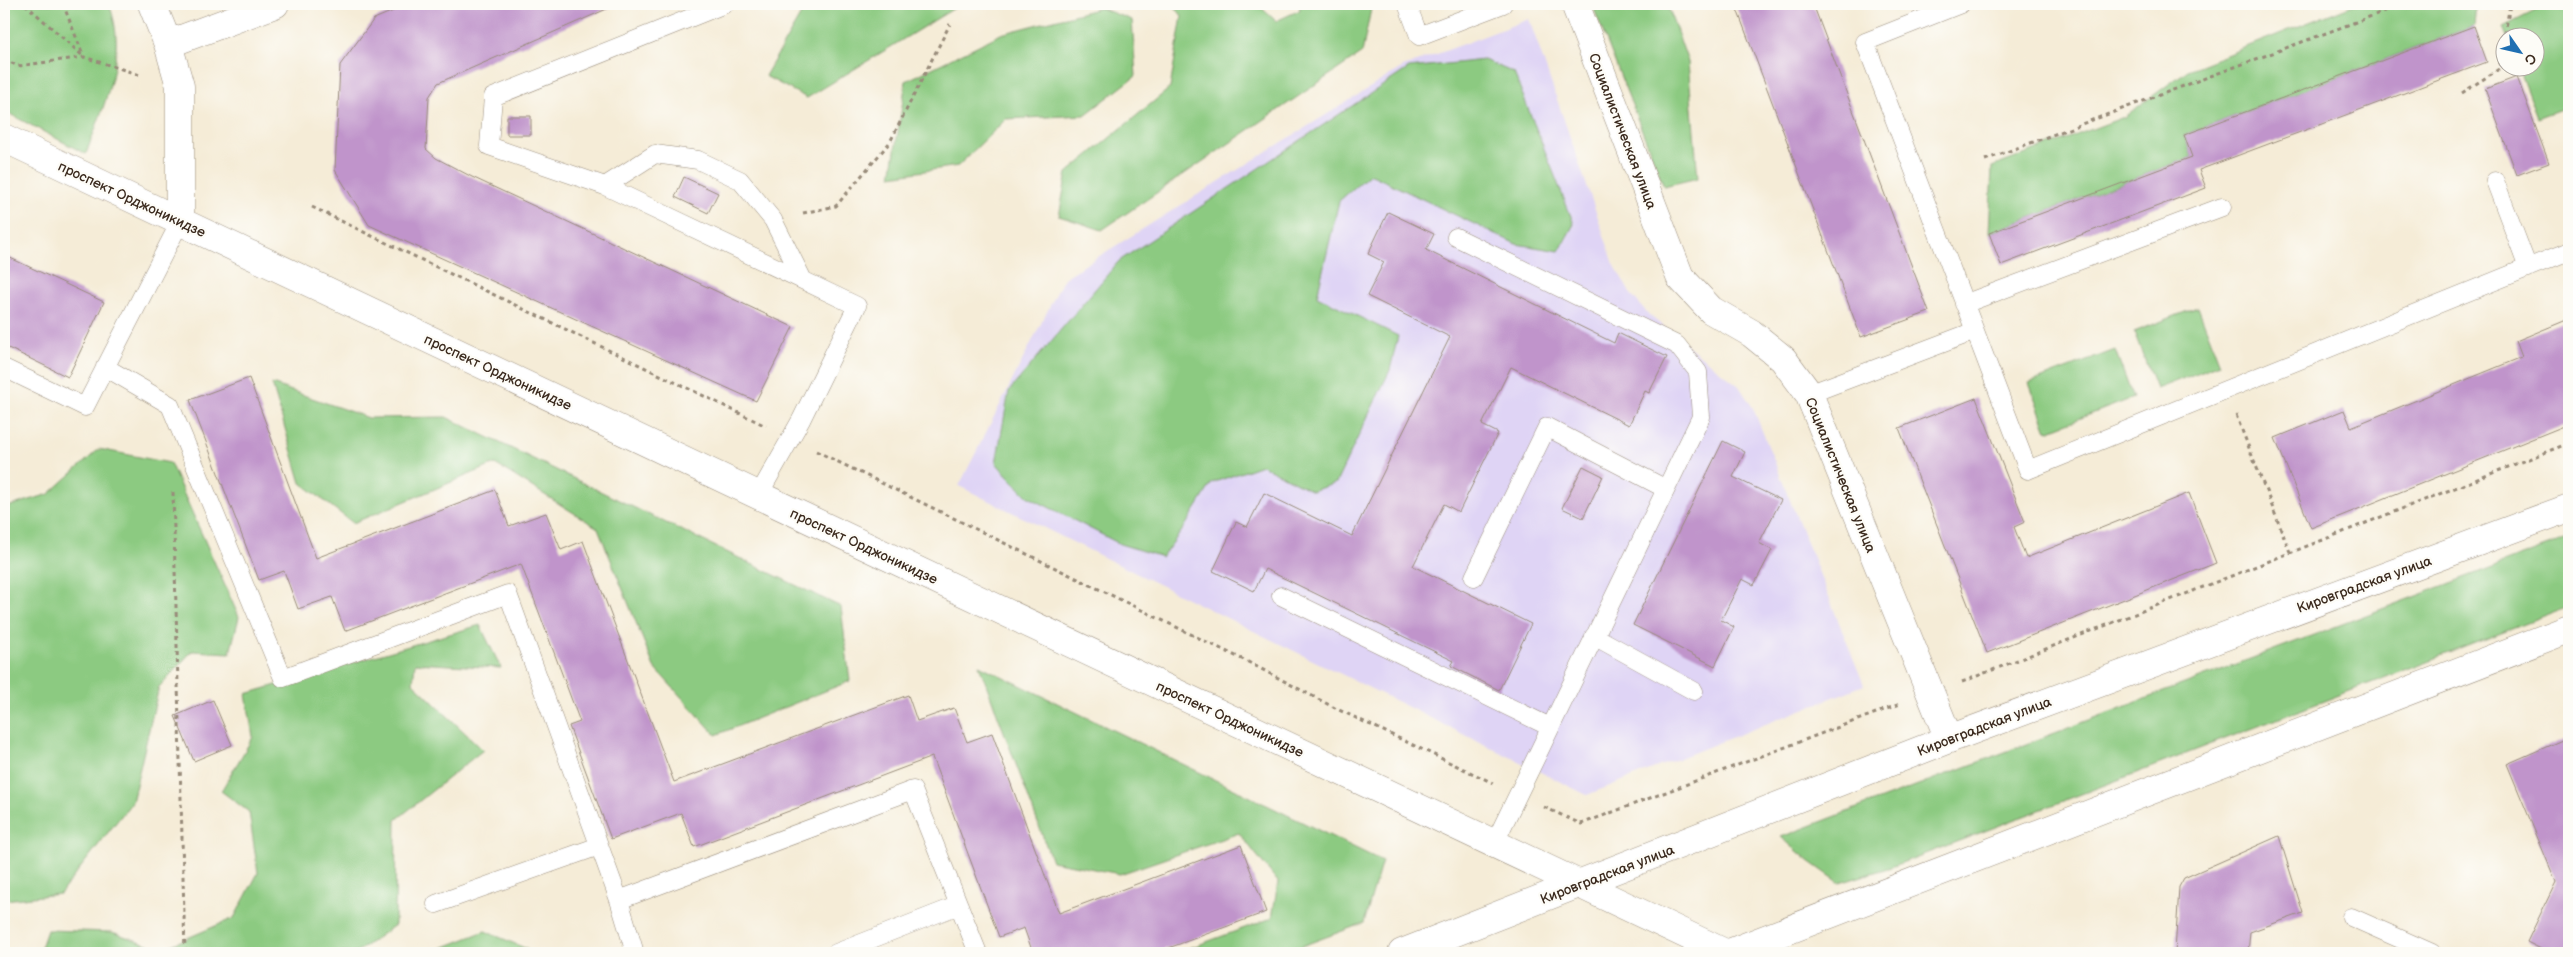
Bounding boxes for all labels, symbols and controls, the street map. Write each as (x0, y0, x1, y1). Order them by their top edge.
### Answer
north arrow (2496, 28, 2546, 78)
text: С (2520, 50, 2540, 68)
street label: Социалистическая улица (1585, 51, 1660, 212)
street label: проспект Орджоникидзе (55, 158, 208, 241)
street label: проспект Орджоникидзе (421, 331, 574, 414)
street label: Социалистическая улица (1802, 395, 1880, 556)
street label: проспект Орджоникидзе (787, 505, 940, 588)
street label: Кировградская улица (2294, 552, 2435, 617)
street label: проспект Орджоникидзе (1153, 678, 1306, 761)
street label: Кировградская улица (1915, 693, 2054, 760)
street label: Кировградская улица (1538, 841, 1677, 908)

